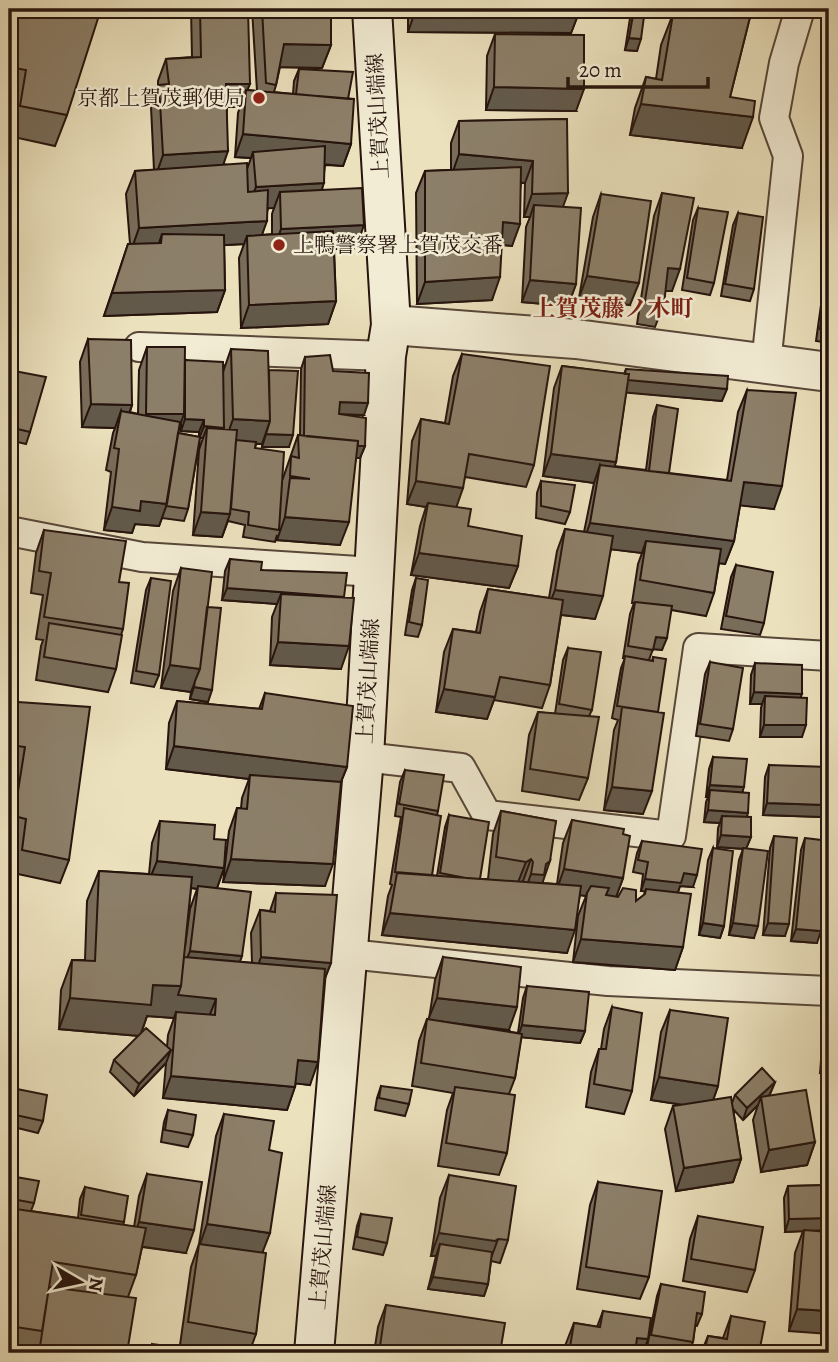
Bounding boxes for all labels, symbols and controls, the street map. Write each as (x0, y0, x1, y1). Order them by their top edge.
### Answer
scale bar (568, 46, 708, 90)
street label: 上賀茂山端線 (361, 52, 395, 180)
text: 20 m (579, 56, 622, 84)
place label: 京都上賀茂郵便局 (77, 84, 245, 112)
marker: 京都上賀茂郵便局 (251, 90, 267, 106)
place label: 上鴨警察署上賀茂交番 (293, 231, 503, 259)
marker: 上鴨警察署上賀茂交番 (271, 237, 287, 253)
district label: 上賀茂藤ノ木町 (533, 293, 694, 324)
street label: 上賀茂山端線 (351, 617, 385, 745)
street label: 上賀茂山端線 (304, 1183, 342, 1311)
north arrow (46, 1246, 116, 1316)
text: N (82, 1276, 110, 1294)

